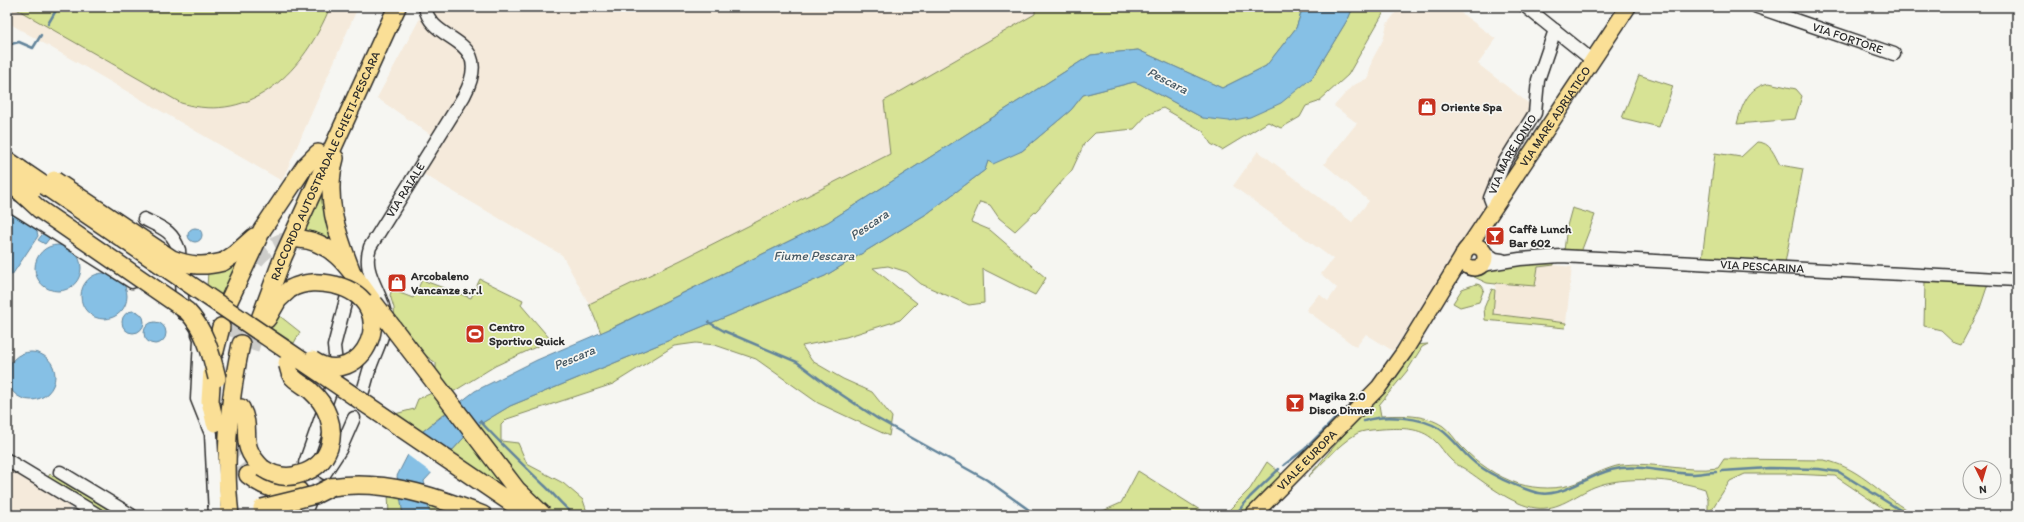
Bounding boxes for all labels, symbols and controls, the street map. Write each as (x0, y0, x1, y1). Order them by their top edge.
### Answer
street label: VIA FORTORE (1811, 20, 1885, 57)
street label: RACCORDO AUTOSTRADALE CHIETI-PESCARA (268, 49, 383, 283)
water label: Pescara (1145, 64, 1191, 97)
street label: VIA MARE ADRIATICO (1517, 64, 1594, 169)
shop icon: Oriente Spa (1416, 96, 1438, 118)
place label: Oriente Spa (1441, 100, 1503, 115)
street label: VIA MARE IONIO (1485, 111, 1540, 196)
street label: VIA RAIALE (383, 160, 428, 220)
water label: Pescara (847, 206, 892, 243)
place label: Caffè Lunch Bar 602 (1509, 222, 1572, 250)
bar icon: Caffè Lunch Bar 602 (1484, 225, 1506, 247)
water label: Fiume Pescara (773, 248, 855, 263)
street label: VIA PESCARINA (1720, 257, 1805, 276)
place label: Arcobaleno Vancanze s.r.l (410, 269, 483, 297)
shop icon: Arcobaleno Vancanze s.r.l (386, 272, 408, 294)
place label: Centro Sportivo Quick (489, 320, 566, 349)
sports icon: Centro Sportivo Quick (464, 323, 486, 345)
water label: Pescara (551, 342, 597, 373)
place label: Magika 2.0 Disco Dinner (1309, 389, 1375, 417)
bar icon: Magika 2.0 Disco Dinner (1284, 392, 1306, 414)
street label: VIALE EUROPA (1274, 427, 1340, 493)
north arrow (1962, 460, 2002, 500)
text: N (1979, 483, 1987, 496)

